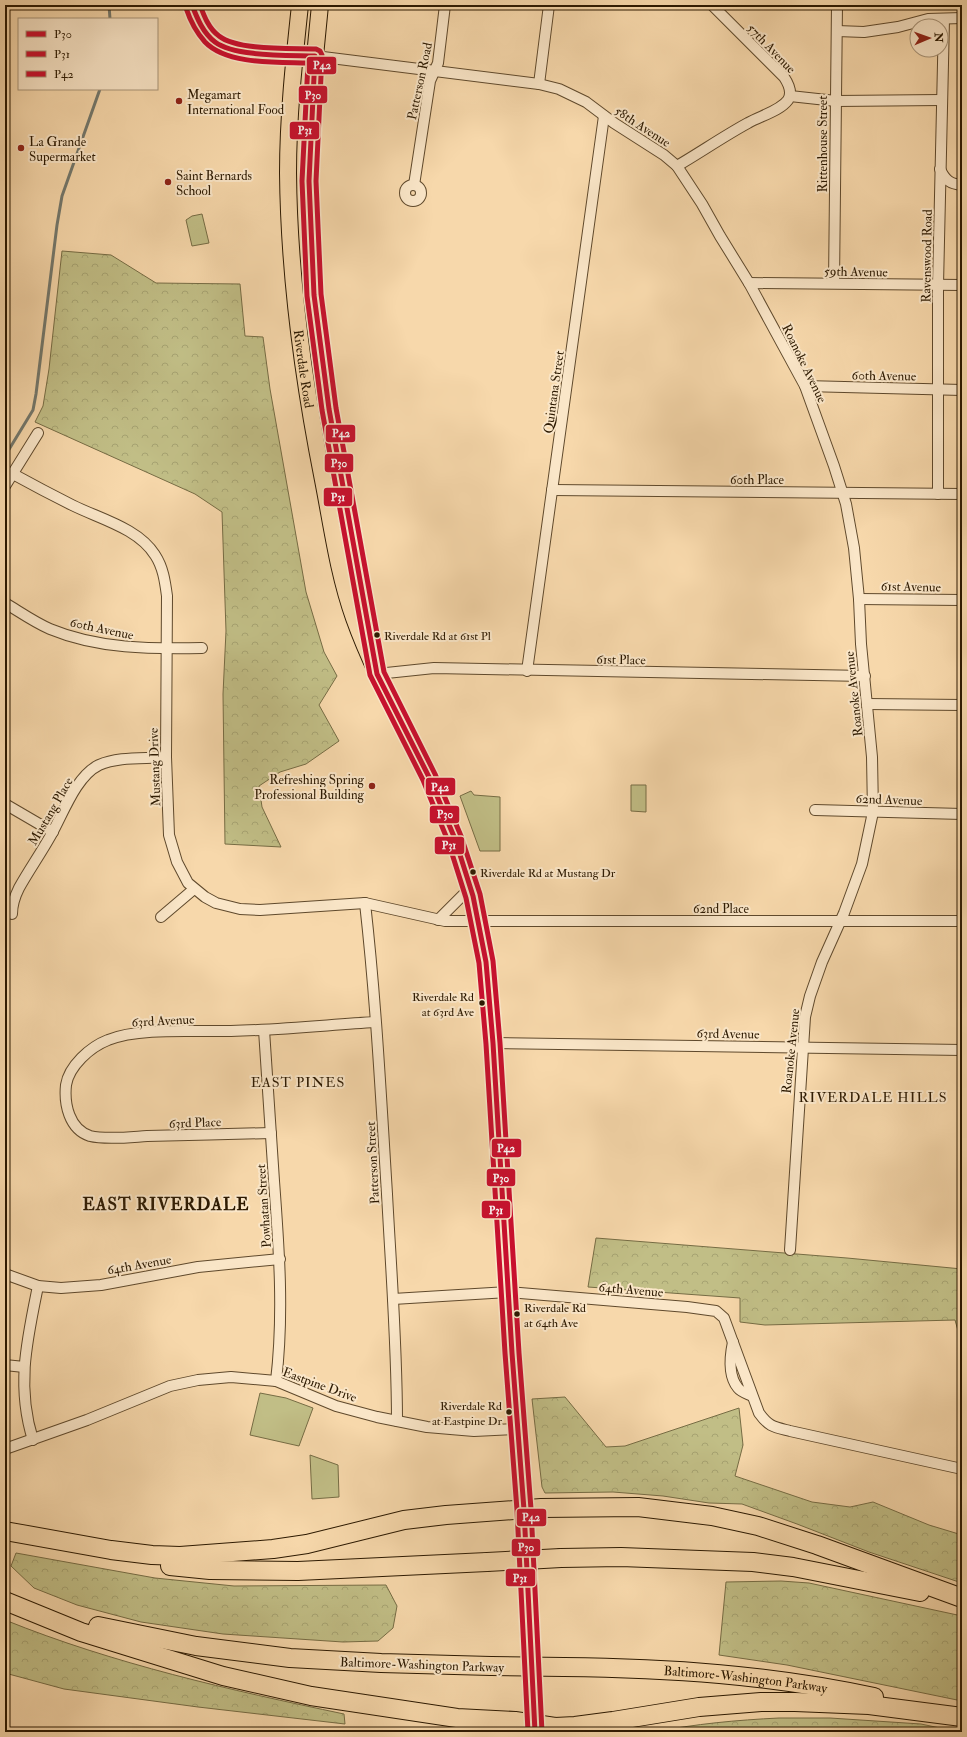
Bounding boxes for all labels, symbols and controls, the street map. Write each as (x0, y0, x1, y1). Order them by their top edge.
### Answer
legend (18, 18, 158, 90)
north arrow (909, 18, 949, 58)
street label: 57th Avenue (744, 20, 799, 77)
text: P30 (54, 27, 72, 42)
text: N (932, 32, 945, 44)
street label: Patterson Road (404, 40, 436, 121)
text: P31 (54, 47, 70, 62)
line badge: P42 (306, 56, 337, 75)
text: P42 (313, 59, 331, 73)
text: P42 (54, 67, 74, 82)
line badge: P30 (298, 85, 328, 104)
place label: Megamart International Food (187, 87, 285, 118)
text: P30 (305, 89, 322, 102)
street label: Rittenhouse Street (815, 95, 831, 193)
marker: Megamart International Food (174, 96, 184, 106)
street label: 58th Avenue (612, 103, 674, 151)
line badge: P31 (289, 121, 320, 140)
text: P31 (298, 124, 312, 137)
place label: La Grande Supermarket (29, 134, 96, 166)
marker: La Grande Supermarket (16, 143, 26, 153)
place label: Saint Bernards School (176, 168, 253, 199)
marker: Saint Bernards School (163, 177, 173, 187)
street label: Ravenswood Road (918, 209, 936, 303)
street label: 59th Avenue (824, 263, 889, 281)
street label: Roanoke Avenue (778, 322, 830, 406)
street label: Riverdale Road (290, 329, 317, 410)
street label: Quintana Street (540, 350, 568, 435)
street label: 60th Avenue (852, 367, 917, 385)
line badge: P42 (325, 424, 356, 443)
text: P42 (332, 427, 350, 441)
line badge: P30 (324, 453, 354, 473)
text: P30 (331, 457, 348, 470)
street label: 60th Place (730, 472, 785, 488)
line badge: P31 (323, 487, 353, 507)
text: P31 (331, 491, 345, 504)
street label: 61st Avenue (881, 578, 942, 596)
street label: 60th Avenue (69, 614, 136, 644)
place label: Riverdale Rd at 61st Pl (384, 629, 491, 644)
marker: Riverdale Rd at 61st Pl (372, 630, 382, 640)
street label: Roanoke Avenue (842, 650, 866, 737)
street label: 61st Place (596, 652, 646, 668)
street label: Mustang Drive (146, 727, 164, 807)
place label: Refreshing Spring Professional Building (254, 772, 365, 803)
street label: Mustang Place (25, 774, 77, 848)
line badge: P42 (425, 777, 456, 796)
marker: Refreshing Spring Professional Building (367, 781, 377, 791)
text: P42 (431, 781, 449, 795)
street label: 62nd Avenue (855, 791, 923, 809)
line badge: P30 (429, 805, 460, 824)
text: P30 (437, 808, 454, 821)
line badge: P31 (434, 836, 465, 855)
text: P31 (442, 839, 456, 852)
place label: Riverdale Rd at Mustang Dr (480, 866, 616, 881)
marker: Riverdale Rd at Mustang Dr (468, 867, 478, 877)
street label: 62nd Place (693, 901, 750, 917)
place label: Riverdale Rd at 63rd Ave (412, 990, 474, 1020)
marker: Riverdale Rd at 63rd Ave (477, 998, 487, 1008)
street label: Roanoke Avenue (779, 1007, 803, 1094)
street label: 63rd Avenue (131, 1011, 196, 1031)
street label: 63rd Avenue (696, 1025, 760, 1043)
district label: EAST PINES (251, 1074, 345, 1091)
district label: RIVERDALE HILLS (798, 1089, 948, 1106)
street label: 63rd Place (169, 1114, 222, 1132)
street label: Patterson Street (363, 1121, 383, 1205)
line badge: P42 (491, 1138, 522, 1158)
text: P42 (497, 1142, 515, 1156)
street label: Powhatan Street (253, 1164, 275, 1248)
line badge: P30 (486, 1168, 516, 1187)
text: P30 (493, 1172, 510, 1185)
district label: EAST RIVERDALE (82, 1194, 250, 1215)
line badge: P31 (481, 1200, 511, 1219)
text: P31 (489, 1204, 503, 1217)
street label: 64th Avenue (106, 1251, 173, 1279)
street label: 64th Avenue (598, 1279, 665, 1301)
place label: Riverdale Rd at 64th Ave (524, 1301, 586, 1331)
marker: Riverdale Rd at 64th Ave (512, 1309, 522, 1319)
street label: Eastpine Drive (280, 1364, 360, 1407)
place label: Riverdale Rd at Eastpine Dr (432, 1399, 503, 1429)
marker: Riverdale Rd at Eastpine Dr (504, 1407, 514, 1417)
line badge: P42 (516, 1508, 547, 1527)
text: P42 (522, 1511, 540, 1525)
line badge: P30 (511, 1538, 541, 1557)
text: P30 (518, 1541, 535, 1554)
line badge: P31 (505, 1568, 536, 1587)
text: P31 (513, 1572, 527, 1585)
street label: Baltimore-Washington Parkway (340, 1654, 505, 1677)
street label: Baltimore-Washington Parkway (663, 1663, 829, 1698)

